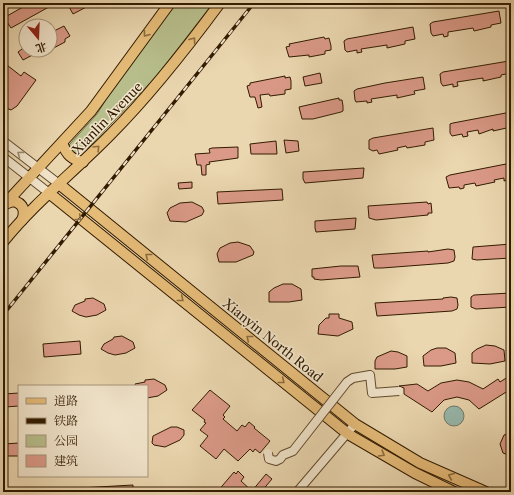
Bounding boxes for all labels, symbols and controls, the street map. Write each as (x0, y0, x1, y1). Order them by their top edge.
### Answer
north arrow (18, 18, 58, 58)
one-way arrow (144, 30, 151, 37)
one-way arrow (188, 38, 195, 45)
text: 北 (34, 39, 49, 56)
street label: Xianlin Avenue (68, 79, 146, 158)
one-way arrow (92, 145, 100, 153)
one-way arrow (17, 152, 24, 159)
one-way arrow (75, 213, 82, 220)
one-way arrow (145, 254, 152, 261)
street label: Xianyin North Road (219, 294, 326, 385)
one-way arrow (176, 295, 183, 302)
one-way arrow (246, 335, 253, 342)
one-way arrow (277, 376, 284, 383)
legend (18, 385, 148, 477)
text: 道路 (54, 393, 78, 408)
text: 铁路 (54, 413, 78, 428)
text: 公园 (54, 433, 78, 448)
one-way arrow (378, 449, 385, 456)
text: 建筑 (54, 453, 78, 468)
one-way arrow (447, 472, 454, 480)

